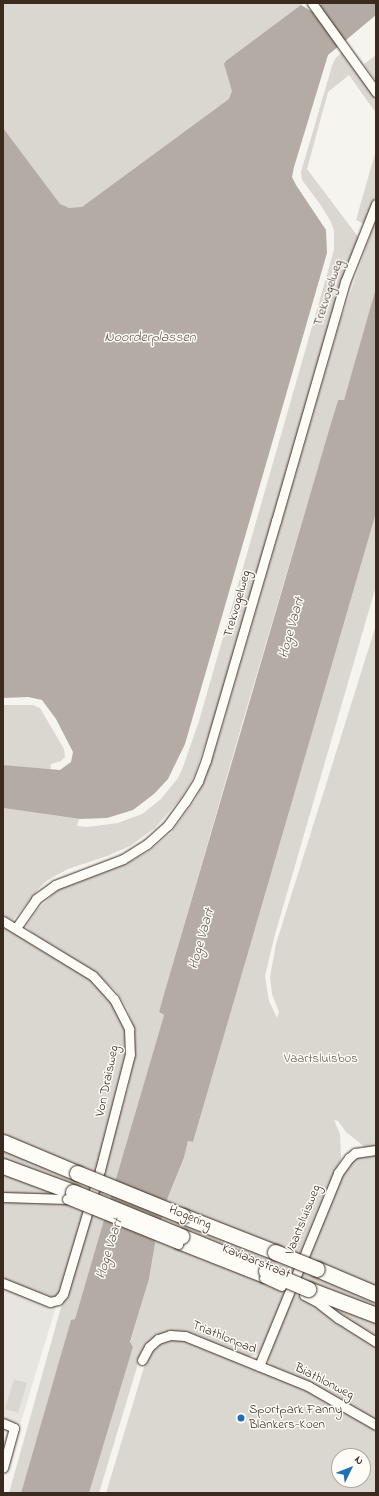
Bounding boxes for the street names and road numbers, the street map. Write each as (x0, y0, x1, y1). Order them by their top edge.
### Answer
street label: Trekvogelweg (311, 258, 347, 328)
street label: Trekvogelweg (221, 569, 255, 639)
street label: Von Draisweg (93, 1044, 123, 1118)
street label: Vaartsluisweg (283, 1183, 325, 1257)
street label: Hogering (166, 1202, 214, 1234)
street label: Kaviaarstraat (220, 1241, 292, 1283)
street label: Triathlonpad (189, 1318, 259, 1358)
street label: Biathlonweg (292, 1360, 356, 1404)

